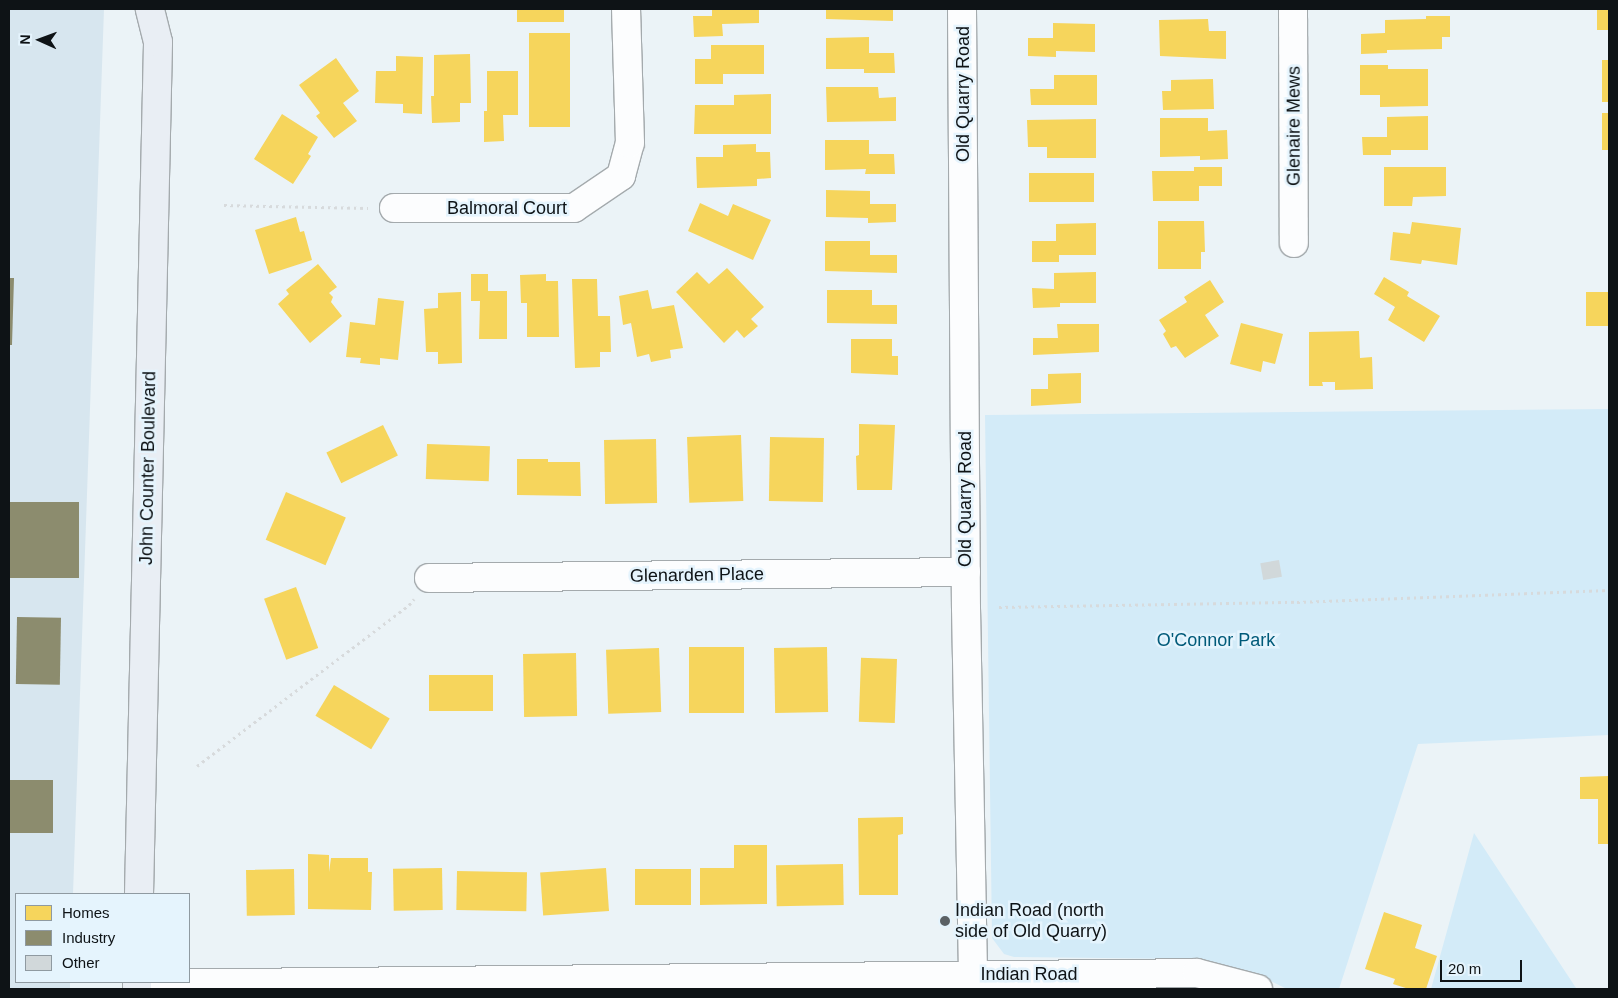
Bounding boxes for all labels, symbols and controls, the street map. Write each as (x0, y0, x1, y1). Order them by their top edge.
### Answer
north arrow (15, 15, 65, 65)
street label: Old Quarry Road (952, 26, 974, 162)
text: N (17, 34, 33, 45)
street label: Glenaire Mews (1283, 66, 1305, 186)
street label: Balmoral Court (447, 197, 567, 219)
street label: John Counter Boulevard (136, 371, 160, 565)
street label: Old Quarry Road (954, 431, 976, 567)
street label: Glenarden Place (630, 563, 764, 587)
park label: O'Connor Park (1157, 629, 1275, 651)
legend (15, 893, 190, 983)
place label: Indian Road (north side of Old Quarry) (955, 900, 1107, 942)
text: Homes (62, 904, 110, 921)
marker: Indian Road (north side of Old Quarry) (939, 915, 951, 927)
text: Industry (62, 929, 115, 946)
scale bar (1443, 950, 1526, 982)
text: Other (62, 954, 100, 971)
text: 20 m (1448, 960, 1481, 977)
street label: Indian Road (980, 963, 1078, 985)

